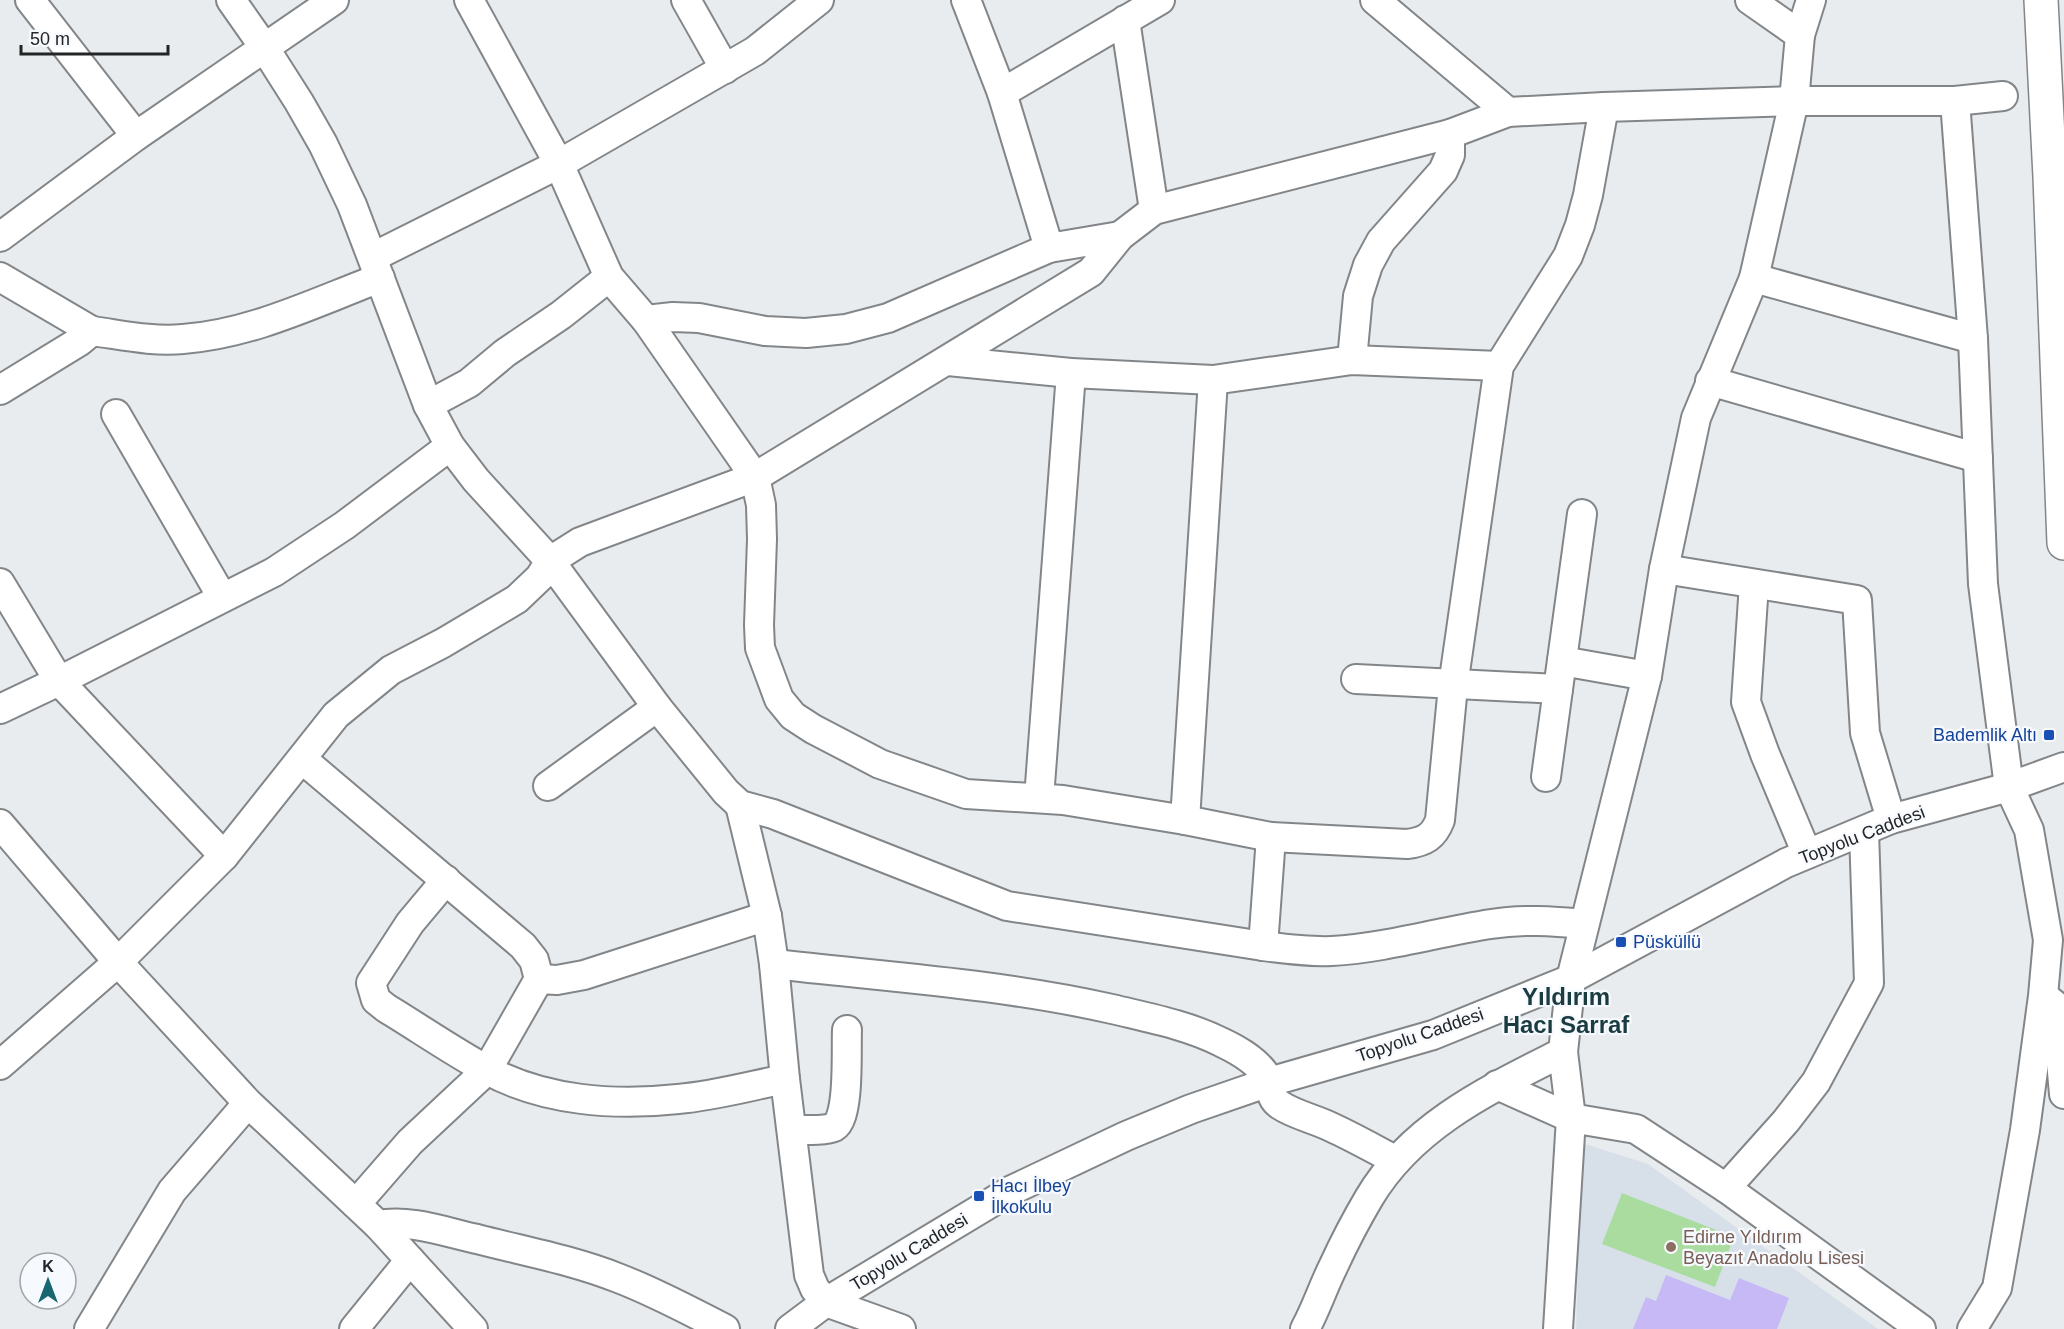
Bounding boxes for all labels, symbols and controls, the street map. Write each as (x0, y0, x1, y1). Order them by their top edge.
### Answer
scale bar (21, 18, 168, 56)
text: 50 m (30, 29, 70, 49)
place label: Bademlik Altı (1933, 725, 2037, 745)
marker: Bademlik Altı (2042, 728, 2056, 742)
street label: Topyolu Caddesi (1796, 802, 1928, 868)
place label: Püsküllü (1633, 932, 1701, 952)
marker: Püsküllü (1614, 935, 1628, 949)
district label: Yıldırım Hacı Sarraf (1503, 983, 1630, 1038)
street label: Topyolu Caddesi (1354, 1004, 1486, 1066)
place label: Hacı İlbey İlkokulu (991, 1176, 1071, 1217)
marker: Hacı İlbey İlkokulu (972, 1189, 986, 1203)
street label: Topyolu Caddesi (847, 1209, 971, 1295)
place label: Edirne Yıldırım Beyazıt Anadolu Lisesi (1683, 1227, 1864, 1268)
marker: Edirne Yıldırım Beyazıt Anadolu Lisesi (1664, 1240, 1678, 1254)
north arrow (18, 1251, 78, 1311)
text: K (42, 1258, 54, 1275)

